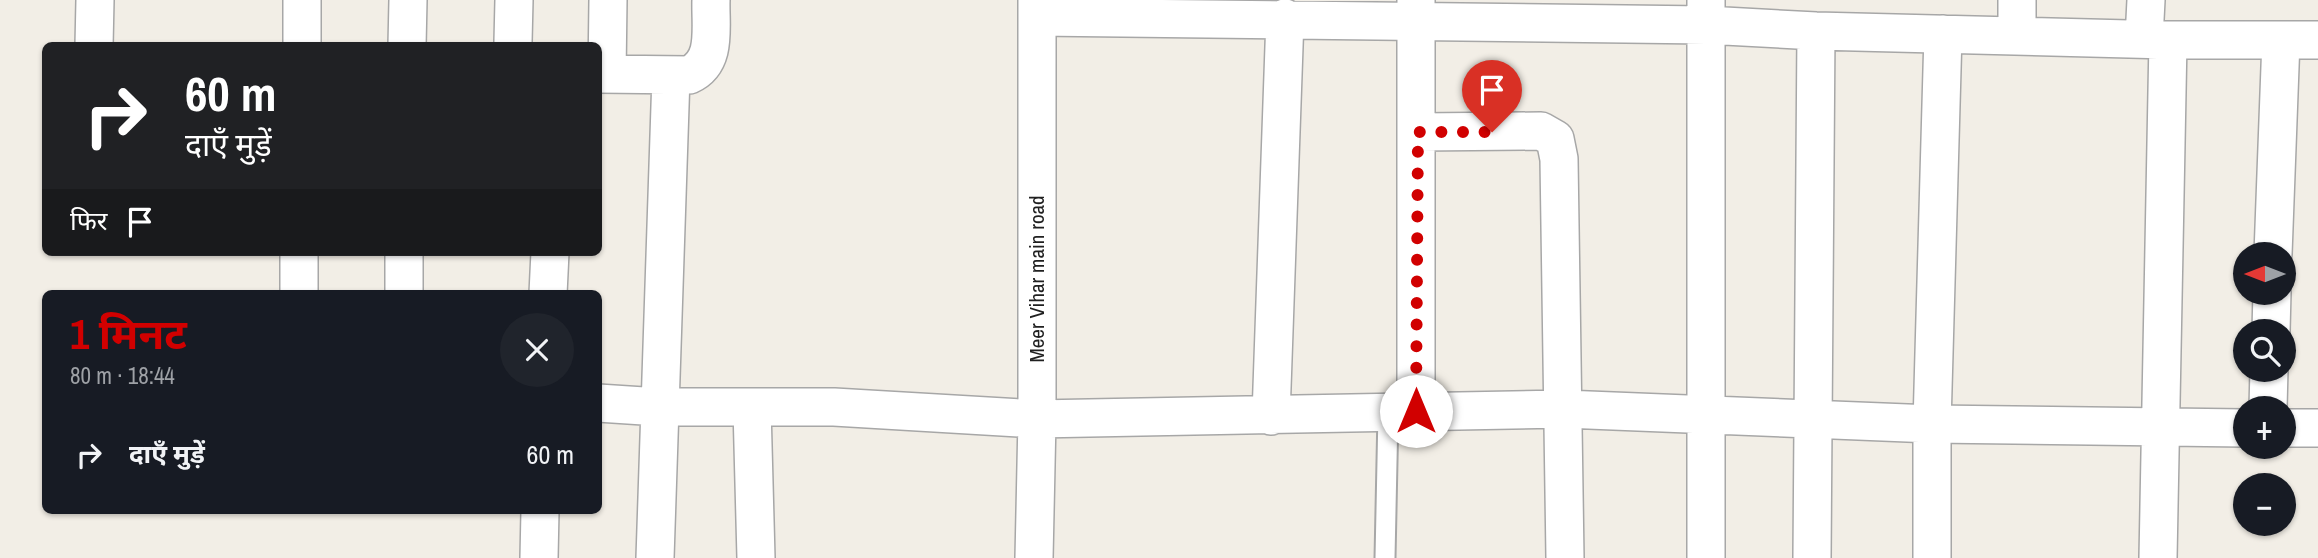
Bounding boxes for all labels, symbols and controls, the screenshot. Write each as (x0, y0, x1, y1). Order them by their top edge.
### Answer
text: 60 m (185, 60, 277, 126)
pin (1462, 60, 1522, 132)
icon: right (70, 70, 161, 161)
icon: arrive (1473, 71, 1511, 109)
text: दाएँ मुड़ें (185, 123, 272, 166)
street label: Meer Vihar main road (1022, 195, 1051, 363)
text: फिर (70, 203, 107, 238)
icon: arrive (121, 203, 159, 241)
north arrow (2233, 242, 2296, 304)
map controls (2233, 242, 2296, 536)
text: 1 मिनट (70, 306, 187, 362)
button: close (500, 313, 574, 387)
button: search (2233, 319, 2296, 382)
text: 80 m · 18:44 (70, 360, 175, 391)
position arrow (1379, 374, 1453, 448)
button: + (2233, 396, 2296, 459)
icon: right (70, 436, 108, 474)
text: दाएँ मुड़ें (129, 436, 205, 471)
text: 60 m (527, 437, 574, 472)
button: − (2233, 473, 2296, 536)

